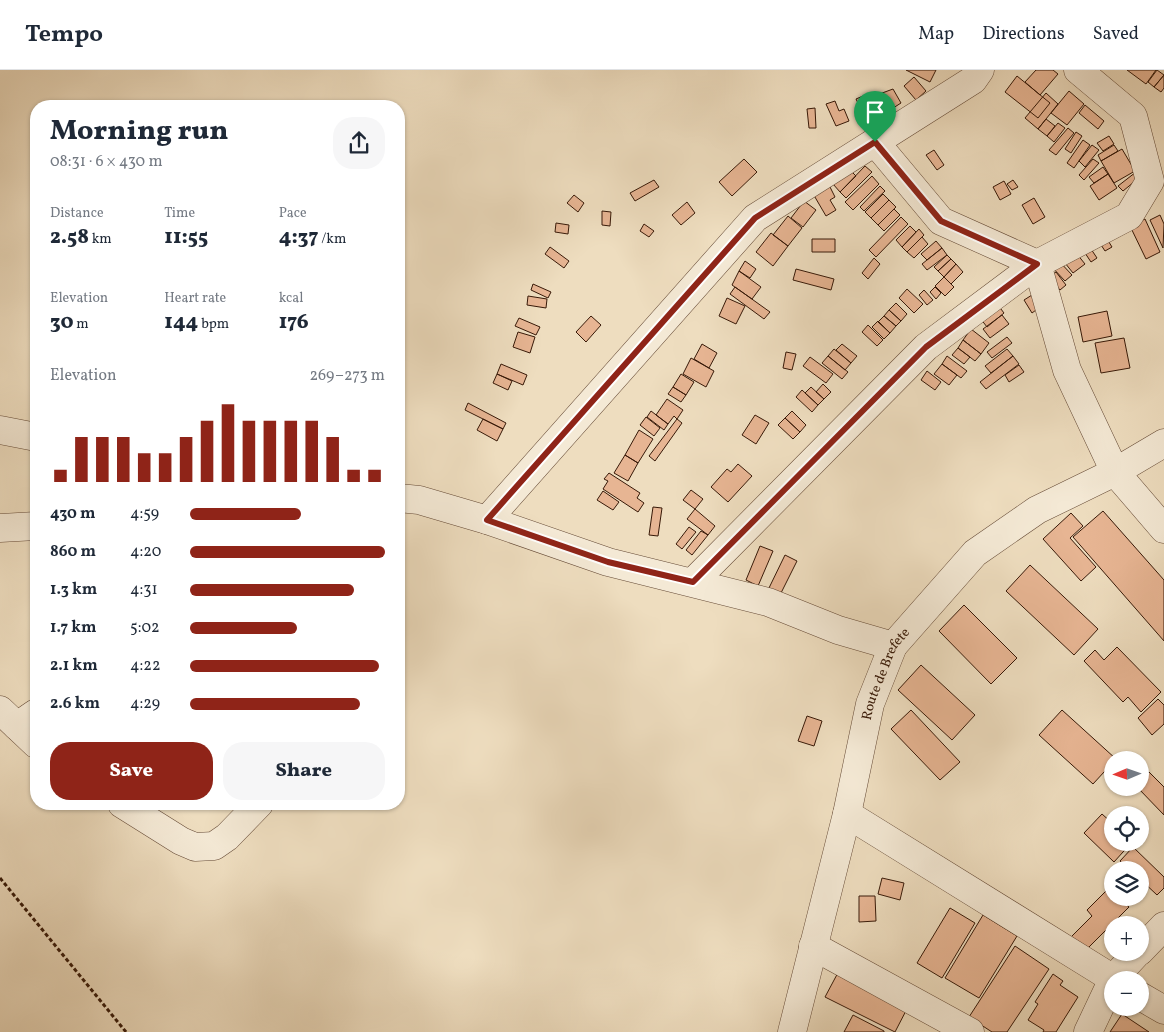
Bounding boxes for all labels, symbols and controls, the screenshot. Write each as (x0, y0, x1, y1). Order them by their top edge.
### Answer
text: Tempo (25, 18, 103, 52)
text: Map (918, 22, 954, 47)
text: Directions (982, 22, 1065, 47)
text: Saved (1093, 22, 1139, 47)
pin (854, 91, 896, 142)
icon: arrive (861, 98, 889, 126)
text: Morning run (50, 112, 228, 151)
button: share (333, 117, 385, 169)
text: 08:31 · 6 × 430 m (50, 151, 163, 173)
text: Distance (50, 204, 104, 223)
text: Time (164, 204, 195, 223)
text: Pace (279, 204, 307, 223)
text: 2.58 (50, 223, 89, 252)
text: 11:55 (164, 223, 208, 252)
text: 4:37 (279, 223, 318, 252)
text: km (89, 230, 112, 249)
text: /km (318, 230, 346, 249)
text: Elevation (50, 289, 108, 308)
text: Heart rate (164, 289, 226, 308)
text: kcal (279, 289, 304, 308)
text: 30 (50, 308, 73, 337)
text: 144 (164, 308, 198, 337)
text: 176 (279, 308, 309, 337)
text: m (73, 315, 89, 334)
text: bpm (198, 315, 229, 334)
text: Elevation (50, 365, 117, 387)
text: 269–273 m (309, 365, 385, 387)
text: 430 m (50, 503, 96, 525)
text: 4:59 (130, 503, 159, 525)
text: 860 m (50, 541, 96, 563)
text: 4:20 (130, 541, 161, 563)
text: 1.3 km (50, 579, 97, 601)
text: 4:31 (130, 579, 158, 601)
text: 1.7 km (50, 617, 97, 639)
text: 5:02 (130, 617, 160, 639)
street label: Route de Brefete (857, 623, 915, 722)
text: 2.1 km (50, 655, 98, 677)
text: 4:22 (130, 655, 161, 677)
text: 2.6 km (50, 693, 100, 715)
text: 4:29 (130, 693, 160, 715)
button: Save (50, 742, 213, 800)
button: Share (223, 742, 385, 800)
north arrow (1104, 751, 1149, 796)
map controls (1104, 751, 1149, 1016)
button: locate (1104, 806, 1149, 851)
button: layers (1104, 861, 1149, 906)
button: + (1104, 916, 1149, 961)
button: − (1104, 971, 1149, 1016)

